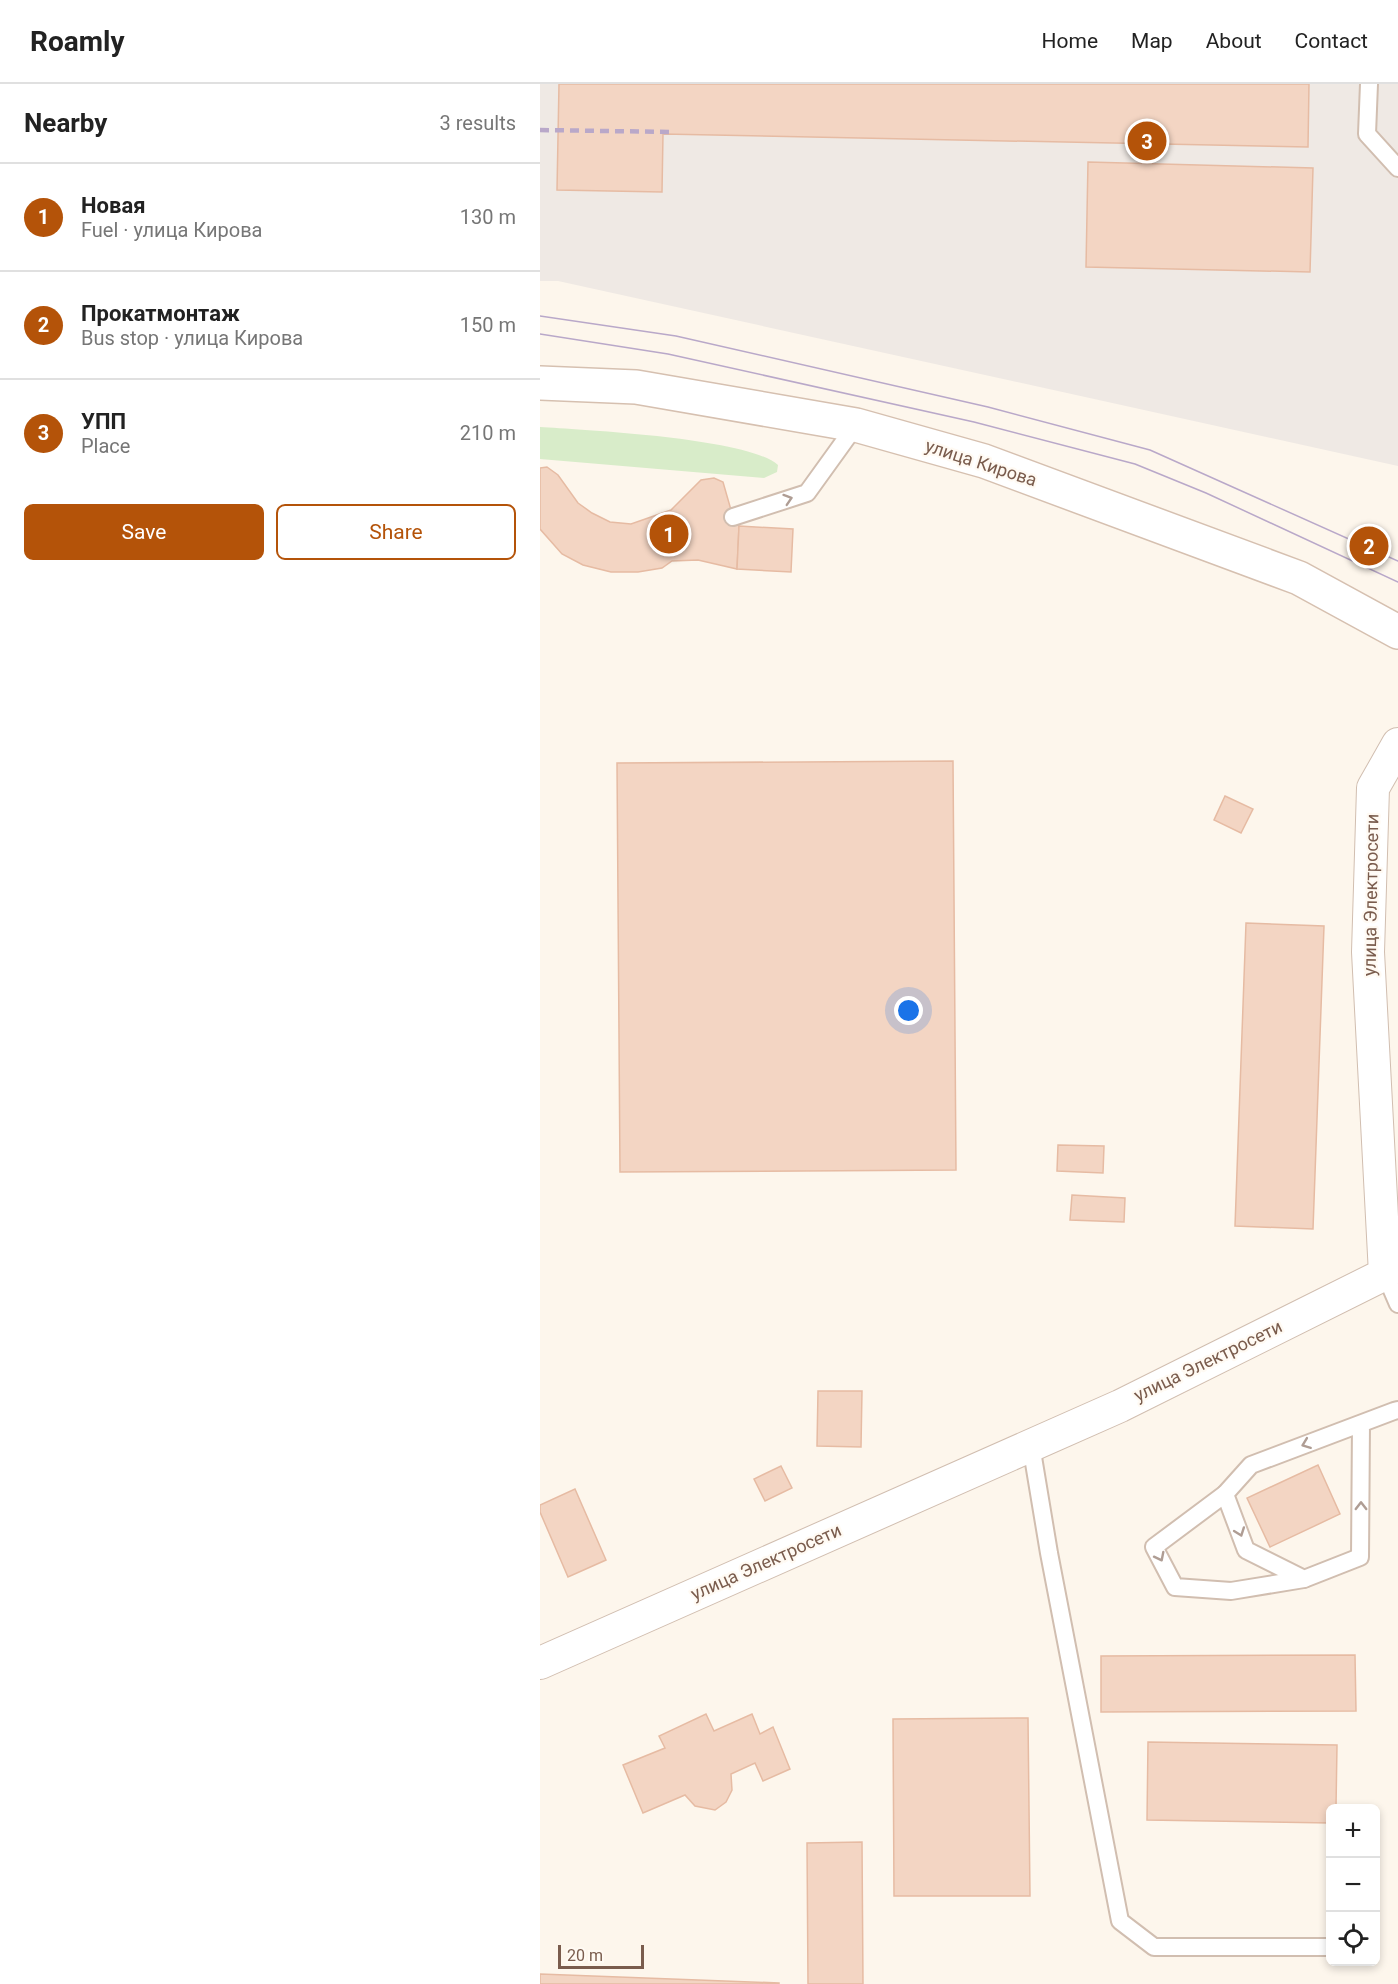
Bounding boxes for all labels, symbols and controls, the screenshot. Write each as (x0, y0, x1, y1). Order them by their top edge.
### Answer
text: Roamly (30, 25, 125, 58)
text: Home (1042, 29, 1098, 53)
text: Map (1131, 29, 1173, 53)
text: About (1206, 29, 1262, 53)
text: Contact (1295, 29, 1368, 53)
text: Nearby (24, 108, 107, 138)
text: 3 results (440, 111, 516, 135)
pin: 3 (1128, 118, 1166, 164)
text: Новая (81, 193, 145, 218)
text: 1 (38, 205, 49, 229)
text: 130 m (460, 205, 516, 229)
text: Fuel · улица Кирова (81, 218, 262, 242)
text: Прокатмонтаж (81, 301, 240, 326)
text: 2 (38, 313, 49, 337)
text: 150 m (460, 313, 516, 337)
text: Bus stop · улица Кирова (81, 326, 303, 350)
text: УПП (81, 409, 126, 434)
text: 3 (38, 421, 49, 445)
text: 210 m (460, 421, 516, 445)
text: Place (81, 434, 130, 458)
street label: улица Кирова (923, 435, 1040, 490)
one-way arrow (782, 494, 793, 506)
button: Save (24, 504, 264, 560)
button: Share (276, 504, 516, 560)
pin: 1 (650, 512, 688, 556)
pin: 2 (1350, 524, 1388, 568)
street label: улица Электросети (1359, 814, 1382, 976)
your location (894, 996, 923, 1025)
street label: улица Электросети (1130, 1316, 1285, 1406)
one-way arrow (1301, 1437, 1312, 1450)
one-way arrow (1354, 1501, 1367, 1510)
street label: улица Электросети (687, 1519, 844, 1604)
one-way arrow (1232, 1527, 1245, 1537)
one-way arrow (1152, 1551, 1164, 1562)
map controls (1326, 1804, 1380, 1966)
button: + (1326, 1804, 1380, 1858)
button: − (1326, 1858, 1380, 1912)
button: locate (1326, 1912, 1380, 1966)
scale bar (558, 1942, 644, 1970)
text: 20 m (567, 1946, 603, 1965)

